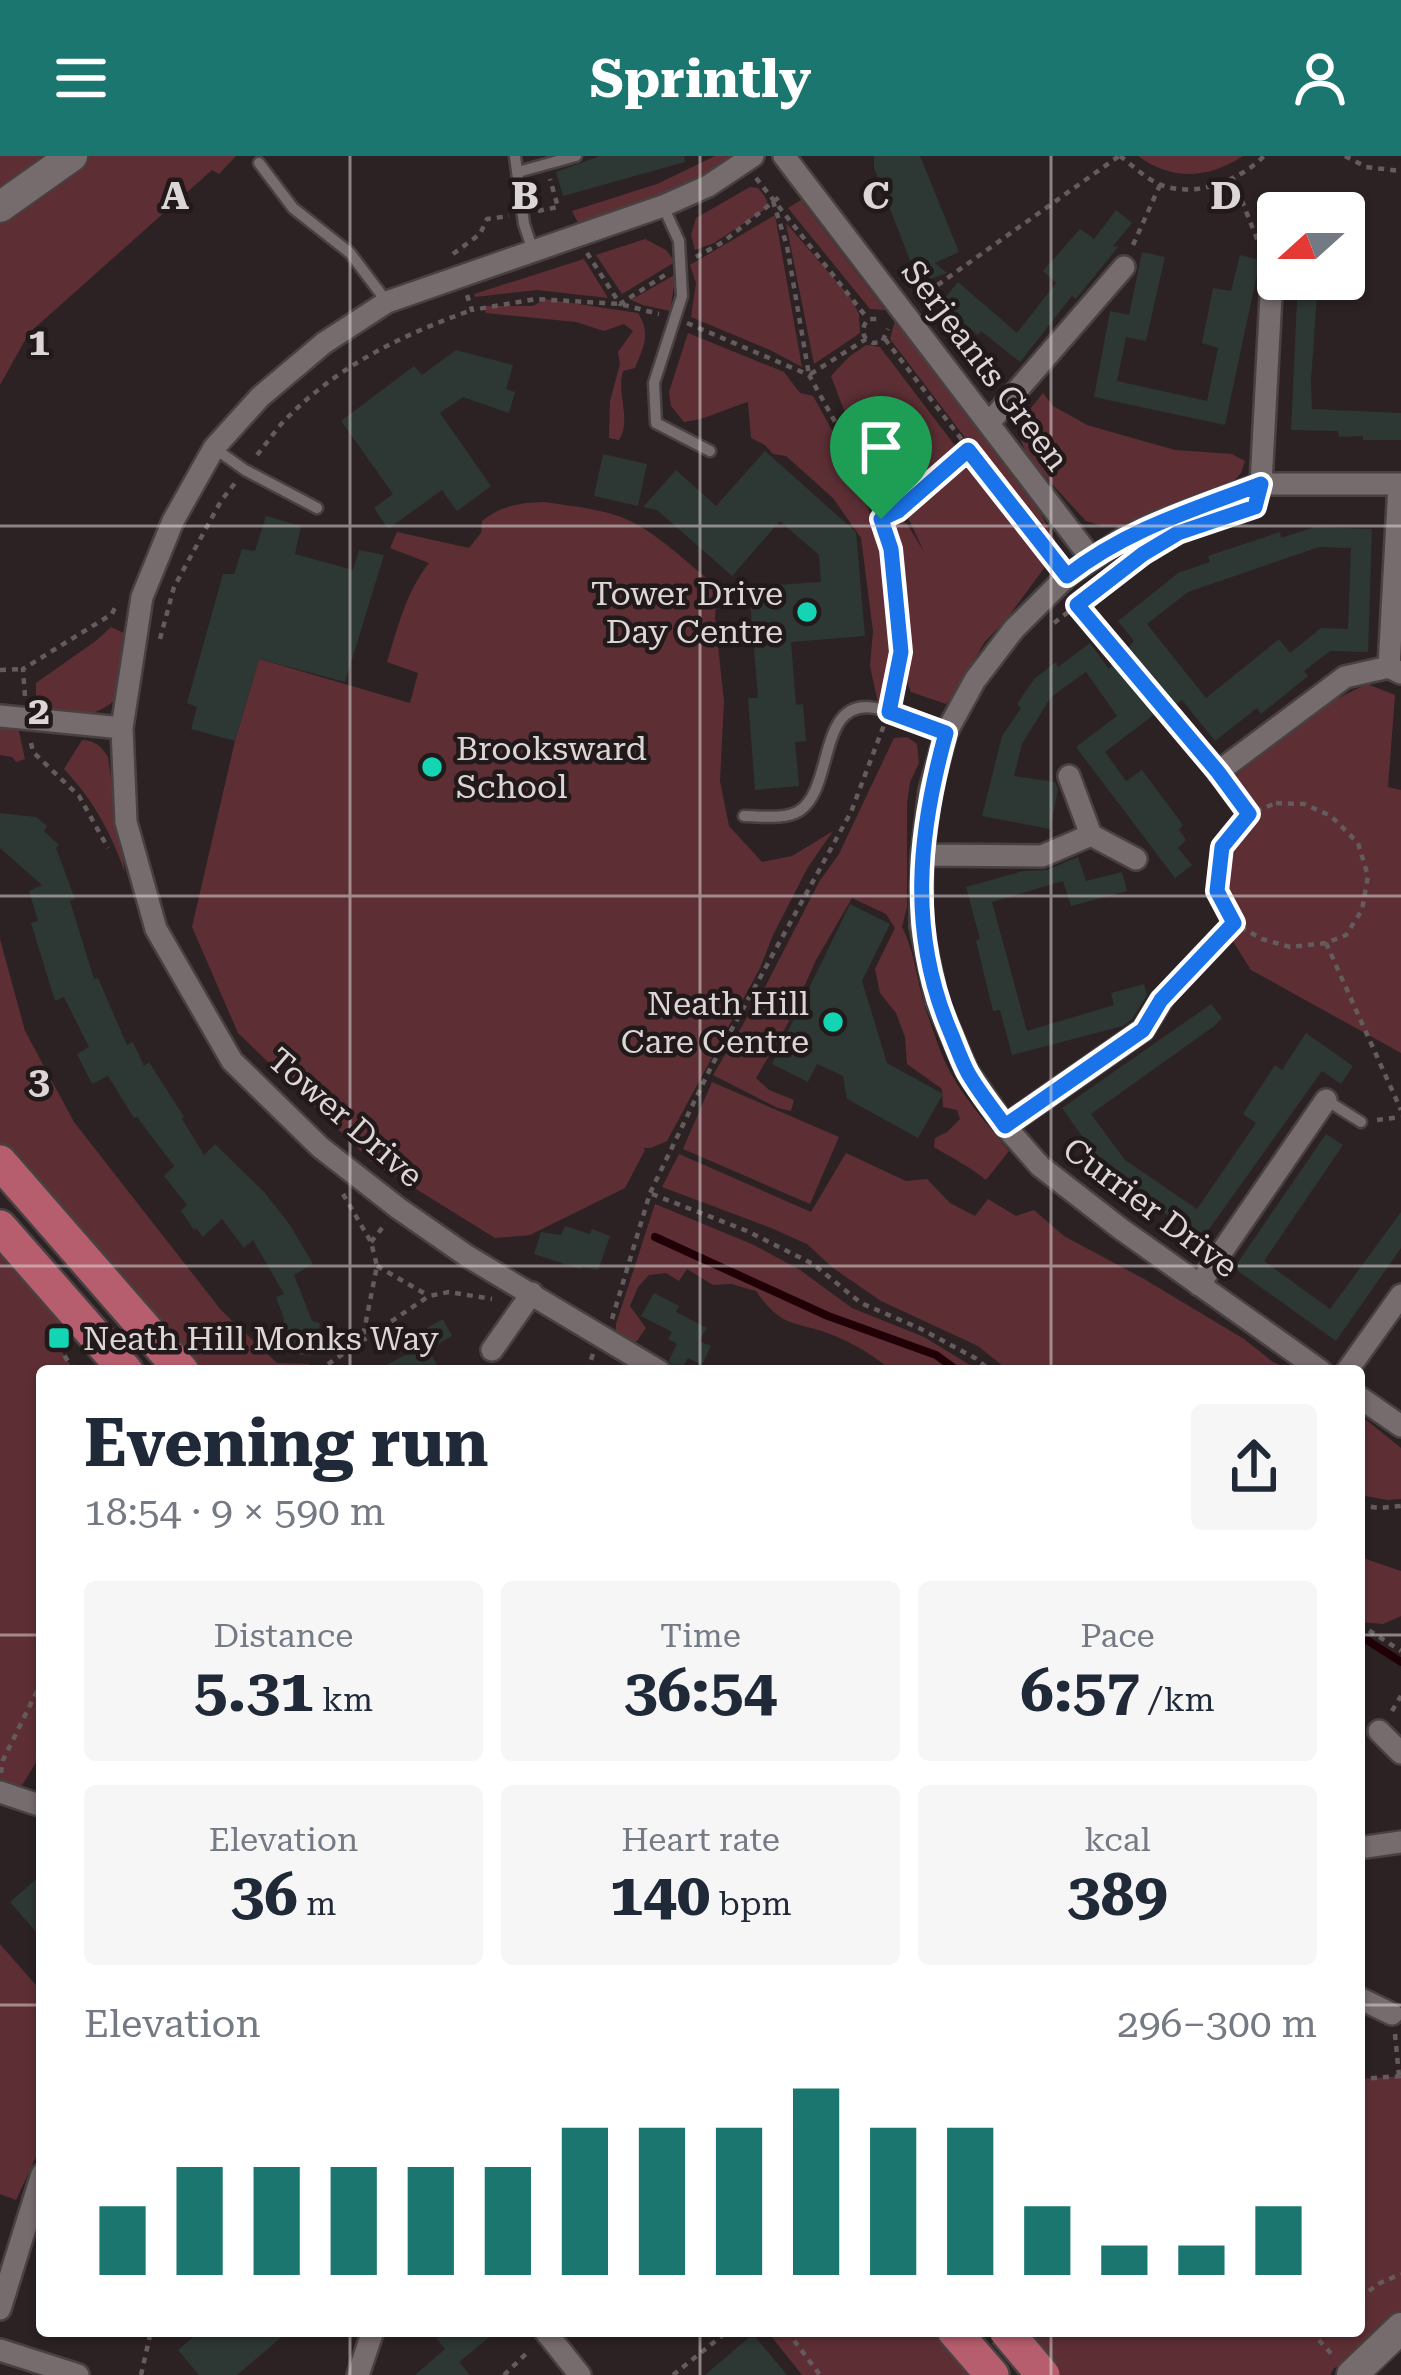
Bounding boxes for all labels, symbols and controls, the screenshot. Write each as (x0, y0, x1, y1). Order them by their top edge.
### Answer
icon: menu (48, 45, 114, 111)
icon: person (1287, 45, 1353, 111)
text: Sprintly (590, 47, 811, 110)
text: A (161, 173, 189, 219)
text: B (511, 173, 539, 219)
text: C (862, 173, 890, 219)
text: D (1210, 173, 1242, 219)
north arrow (1257, 192, 1365, 300)
map controls (1257, 192, 1365, 300)
street label: Serjeants Green (894, 253, 1077, 478)
text: 1 (28, 319, 50, 365)
pin (830, 396, 932, 519)
icon: arrive (848, 414, 914, 480)
place label: Tower Drive Day Centre (591, 574, 783, 651)
marker: Tower Drive Day Centre (794, 599, 820, 625)
text: 2 (28, 688, 50, 734)
place label: Brooksward School (456, 729, 647, 806)
marker: Brooksward School (419, 754, 445, 780)
place label: Neath Hill Care Centre (621, 984, 809, 1061)
marker: Neath Hill Care Centre (820, 1009, 846, 1035)
street label: Tower Drive (260, 1040, 431, 1195)
text: 3 (28, 1058, 50, 1104)
street label: Currier Drive (1056, 1129, 1246, 1286)
place label: Neath Hill Monks Way (83, 1319, 439, 1358)
marker: Neath Hill Monks Way (46, 1325, 72, 1351)
button: share (1191, 1404, 1317, 1530)
text: Evening run (84, 1405, 489, 1482)
text: 18:54 · 9 × 590 m (84, 1489, 385, 1535)
text: Distance (214, 1616, 353, 1655)
text: Time (660, 1616, 741, 1655)
text: Pace (1080, 1616, 1155, 1655)
text: 5.31 (194, 1655, 314, 1726)
text: 36:54 (624, 1655, 777, 1726)
text: 6:57 (1020, 1655, 1140, 1726)
text: km (314, 1680, 373, 1719)
text: /km (1140, 1680, 1215, 1719)
text: Elevation (209, 1820, 358, 1859)
text: Heart rate (621, 1820, 780, 1859)
text: kcal (1084, 1820, 1151, 1859)
text: 36 (231, 1859, 298, 1930)
text: 140 (609, 1859, 710, 1930)
text: 389 (1067, 1859, 1168, 1930)
text: m (298, 1884, 336, 1923)
text: bpm (710, 1884, 792, 1923)
text: Elevation (84, 2001, 261, 2047)
text: 296–300 m (1117, 2001, 1317, 2047)

